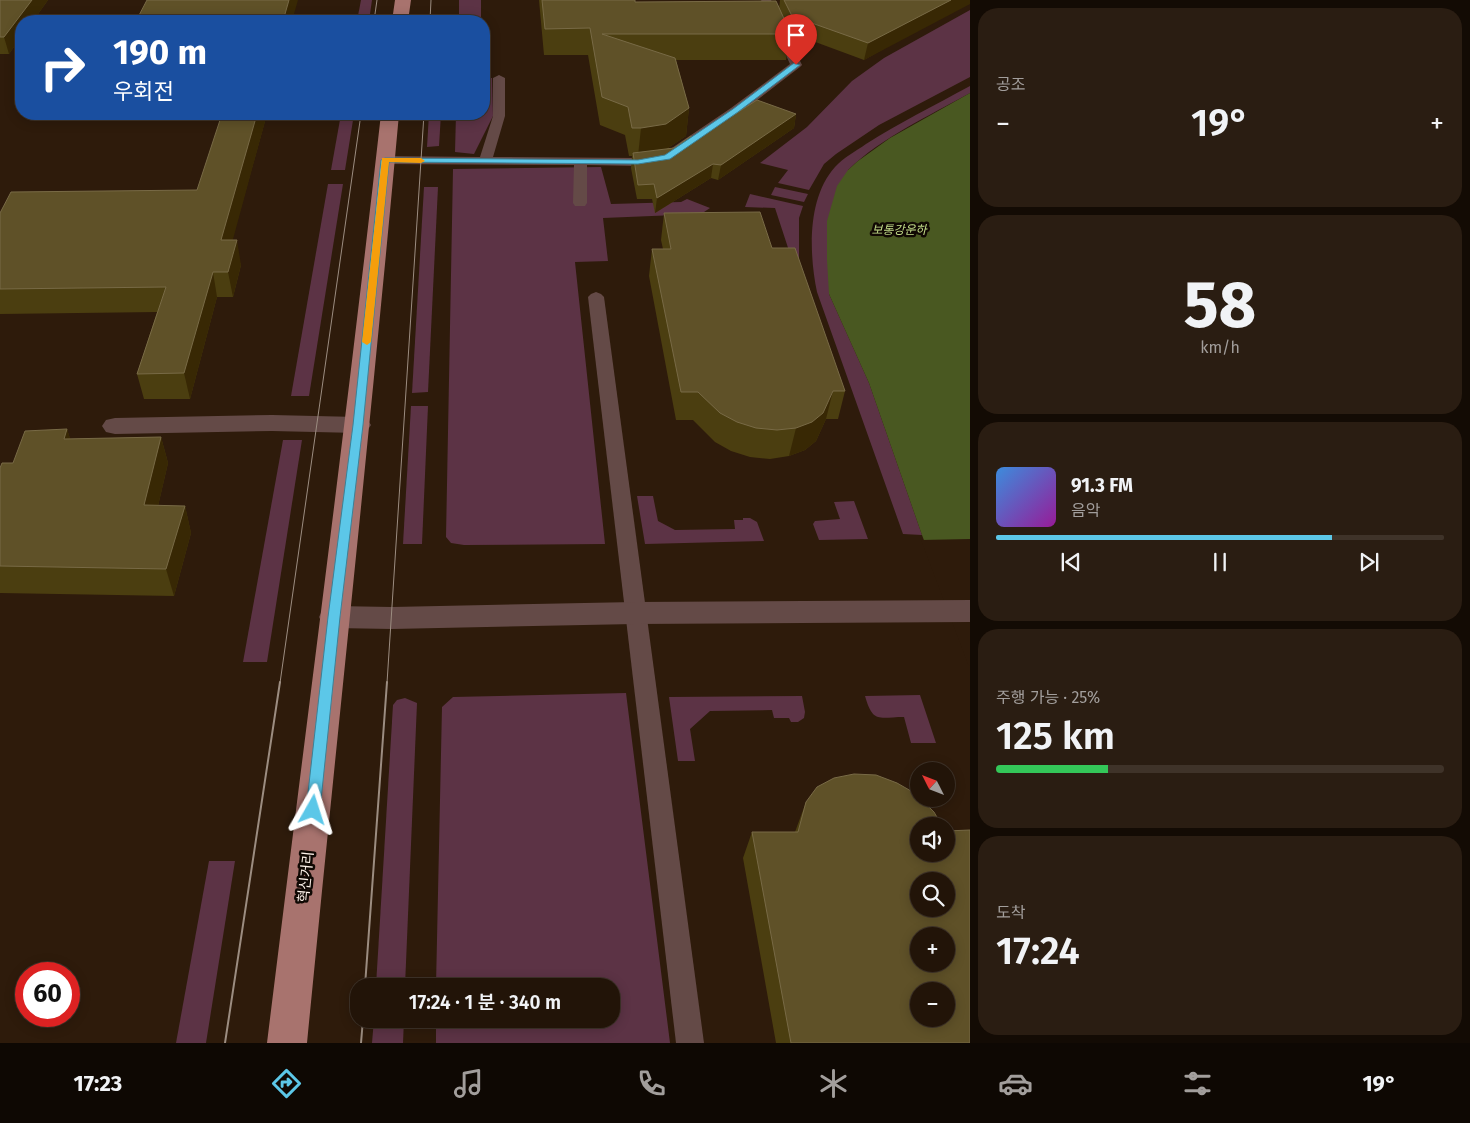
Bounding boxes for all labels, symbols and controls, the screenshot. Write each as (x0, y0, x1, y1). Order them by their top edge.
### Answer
pin (775, 14, 817, 65)
icon: arrive (782, 21, 810, 49)
text: 190 m (113, 31, 207, 73)
icon: right (30, 35, 95, 100)
text: 공조 (996, 75, 1025, 94)
text: 우회전 (113, 78, 174, 105)
text: 19° (1191, 100, 1249, 146)
text: − (996, 107, 1010, 140)
text: + (1430, 107, 1444, 140)
water label: 보통강운하 (871, 223, 929, 237)
text: 58 (1184, 266, 1256, 344)
text: km/h (1200, 338, 1240, 357)
text: 91.3 FM (1071, 474, 1133, 497)
text: 음악 (1071, 501, 1100, 520)
icon: previous (1057, 548, 1085, 576)
icon: pause (1206, 548, 1234, 576)
icon: next (1355, 548, 1383, 576)
text: 주행 가능 · 25% (996, 688, 1100, 707)
text: 125 km (996, 713, 1115, 759)
north arrow (910, 762, 955, 808)
map controls (910, 762, 955, 1027)
position arrow (286, 783, 338, 835)
button: sound (910, 817, 955, 862)
street label: 혁신거리 (295, 850, 317, 904)
button: search (910, 872, 955, 917)
text: 도착 (996, 903, 1025, 922)
button: + (910, 927, 955, 972)
text: 17:24 (996, 928, 1080, 974)
speed limit sign: 60 (15, 962, 80, 1027)
button: − (910, 982, 955, 1027)
text: 17:24 · 1 분 · 340 m (409, 991, 561, 1014)
icon: directions (269, 1066, 304, 1101)
icon: music (451, 1066, 486, 1101)
icon: phone (634, 1066, 669, 1101)
icon: climate (816, 1066, 851, 1101)
icon: car (998, 1066, 1033, 1101)
icon: filters (1180, 1066, 1215, 1101)
text: 17:23 (74, 1070, 122, 1097)
text: 19° (1362, 1070, 1396, 1097)

